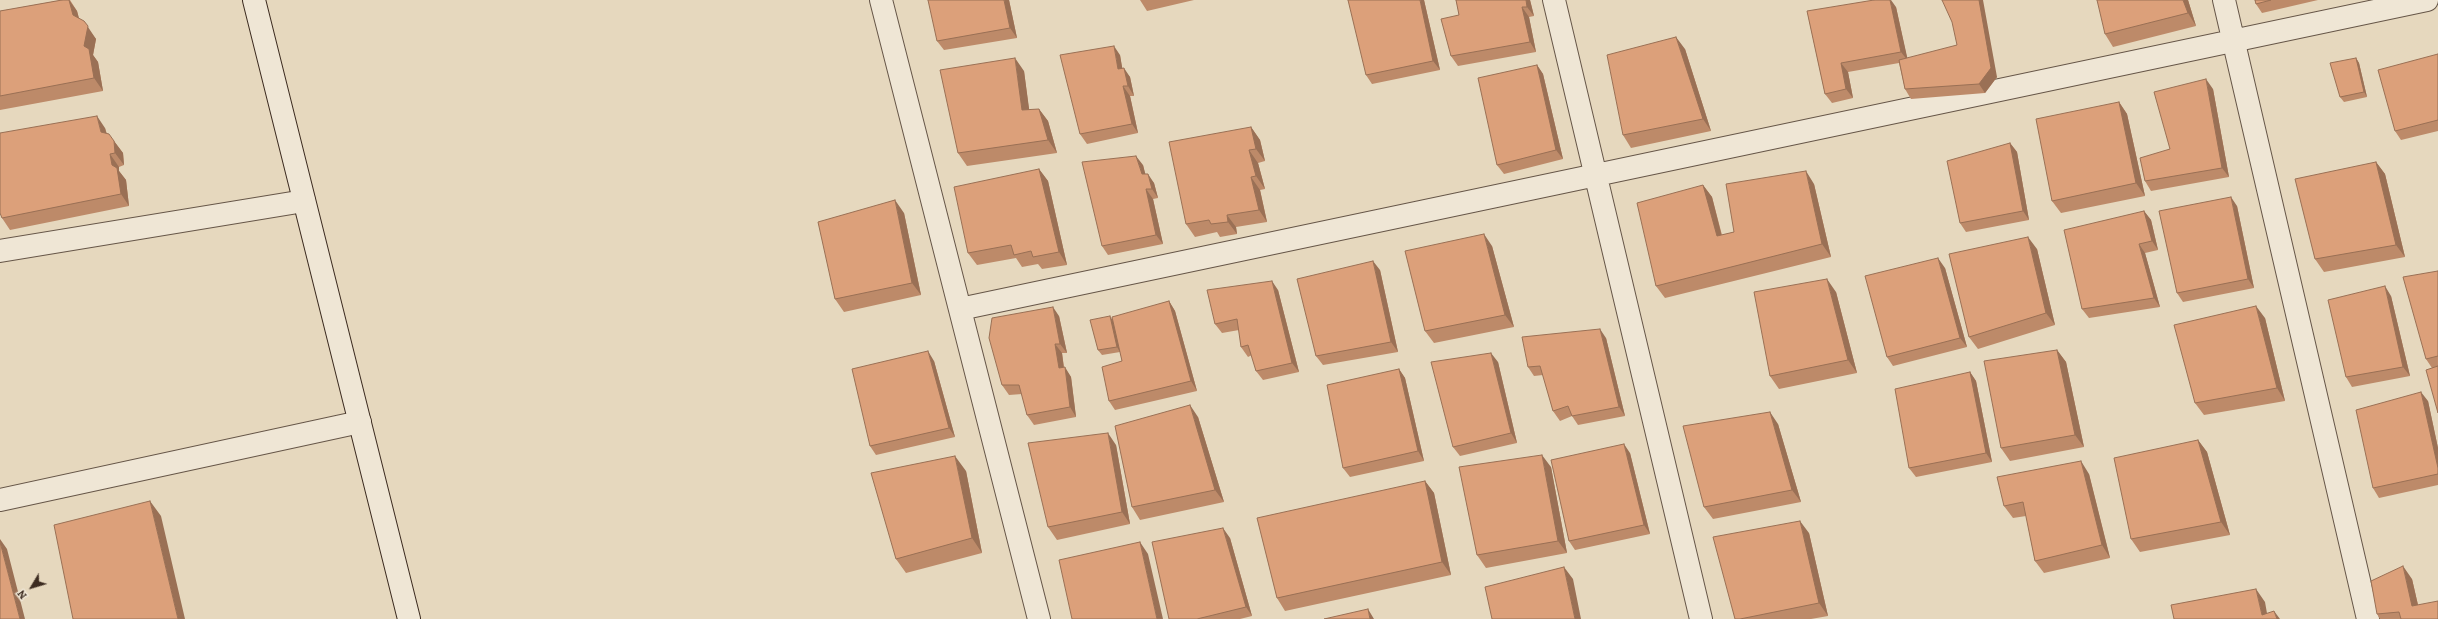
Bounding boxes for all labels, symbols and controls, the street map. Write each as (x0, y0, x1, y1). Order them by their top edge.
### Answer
north arrow (12, 567, 52, 607)
text: N (14, 587, 31, 602)

